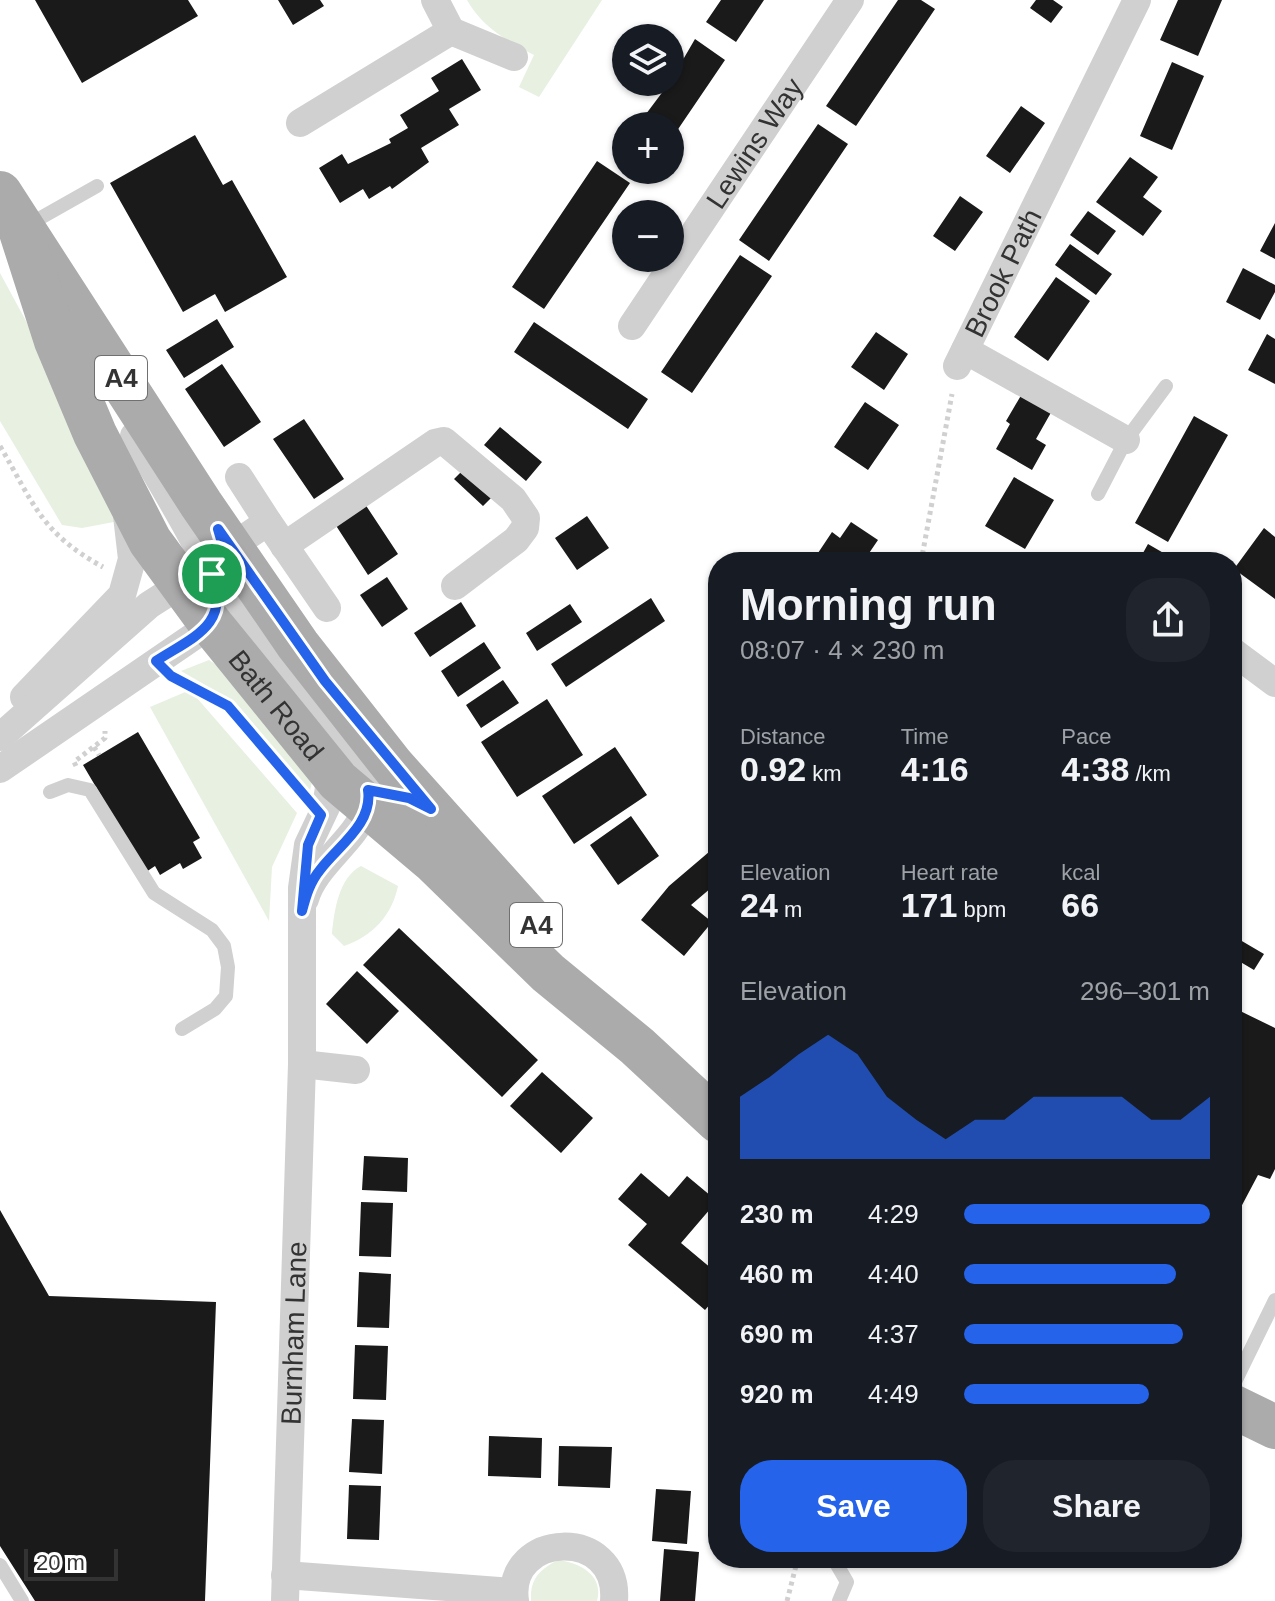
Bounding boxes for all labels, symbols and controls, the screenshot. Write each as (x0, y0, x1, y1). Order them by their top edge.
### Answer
map controls (612, 24, 684, 272)
button: layers (612, 24, 684, 96)
street label: Lewins Way (700, 72, 809, 214)
button: + (612, 112, 684, 184)
button: − (612, 200, 684, 272)
street label: Brook Path (958, 204, 1047, 342)
road number: A4 (95, 356, 147, 400)
pin (178, 540, 246, 608)
icon: arrive (190, 552, 234, 596)
button: share (1126, 578, 1210, 662)
text: Morning run (740, 580, 997, 629)
text: 08:07 · 4 × 230 m (740, 635, 945, 665)
street label: Bath Road (223, 644, 330, 766)
text: Distance (740, 724, 826, 749)
text: Time (901, 724, 949, 749)
text: Pace (1061, 724, 1111, 749)
text: 0.92 (740, 750, 806, 788)
text: 4:16 (901, 750, 969, 788)
text: 4:38 (1061, 750, 1129, 788)
text: km (806, 761, 842, 786)
text: /km (1129, 761, 1171, 786)
text: Elevation (740, 860, 831, 885)
text: Heart rate (901, 860, 998, 885)
text: kcal (1061, 860, 1100, 885)
text: 24 (740, 886, 778, 924)
text: 171 (901, 886, 957, 924)
text: 66 (1061, 886, 1099, 924)
text: m (778, 897, 802, 922)
text: bpm (957, 897, 1006, 922)
road number: A4 (510, 903, 562, 947)
text: Elevation (740, 976, 847, 1006)
text: 296–301 m (1080, 976, 1210, 1006)
text: 230 m (740, 1199, 814, 1229)
text: 4:29 (868, 1199, 919, 1229)
street label: Burnham Lane (275, 1241, 312, 1425)
text: 460 m (740, 1259, 814, 1289)
text: 4:40 (868, 1259, 919, 1289)
text: 690 m (740, 1319, 814, 1349)
text: 4:37 (868, 1319, 919, 1349)
text: 920 m (740, 1379, 814, 1409)
text: 4:49 (868, 1379, 919, 1409)
button: Save (740, 1460, 967, 1552)
button: Share (983, 1460, 1210, 1552)
scale bar (24, 1545, 118, 1581)
text: 20 m (36, 1550, 85, 1575)

